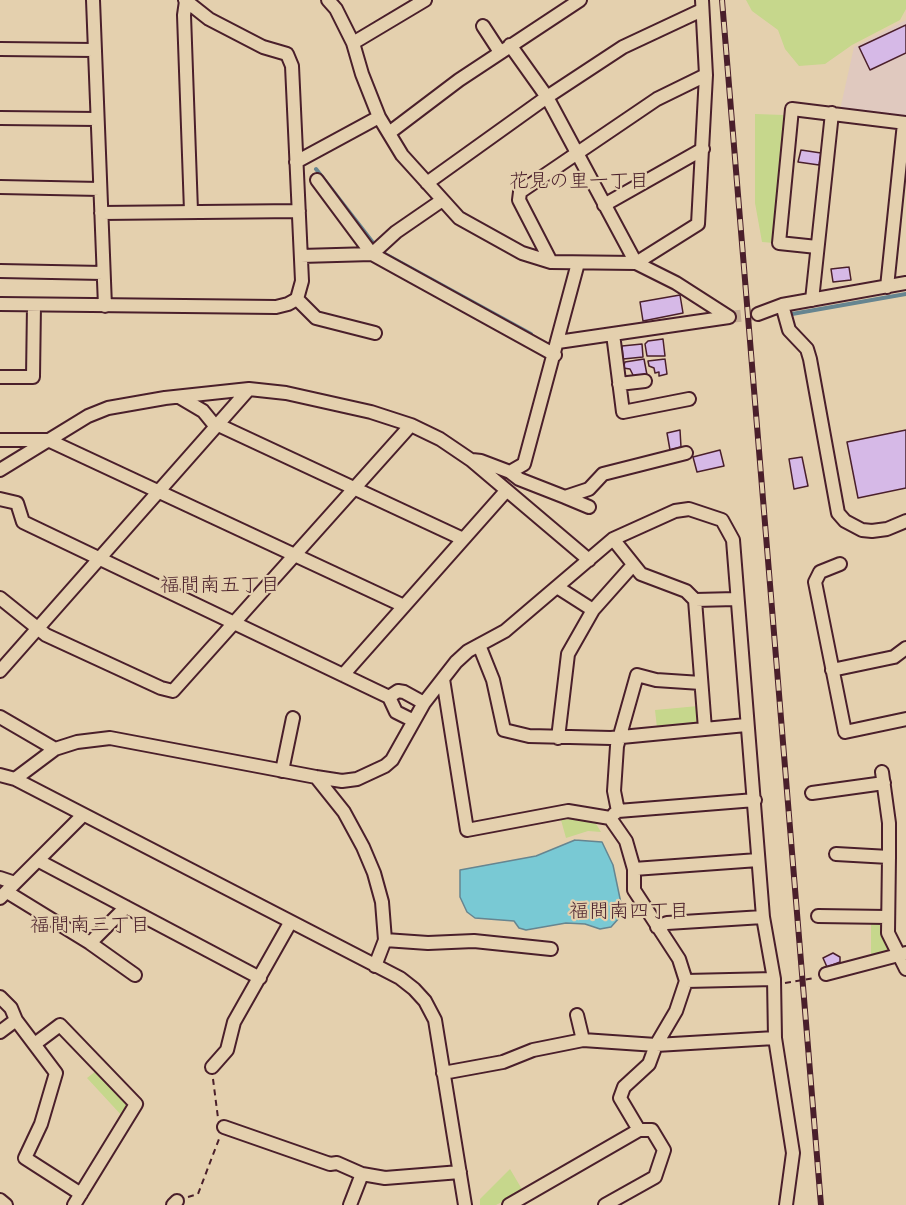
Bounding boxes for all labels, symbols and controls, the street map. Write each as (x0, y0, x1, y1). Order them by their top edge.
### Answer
district label: 花見の里一丁目 (509, 169, 649, 193)
district label: 福間南五丁目 (160, 573, 280, 597)
district label: 福間南四丁目 (569, 899, 689, 923)
district label: 福間南三丁目 (30, 913, 150, 937)

